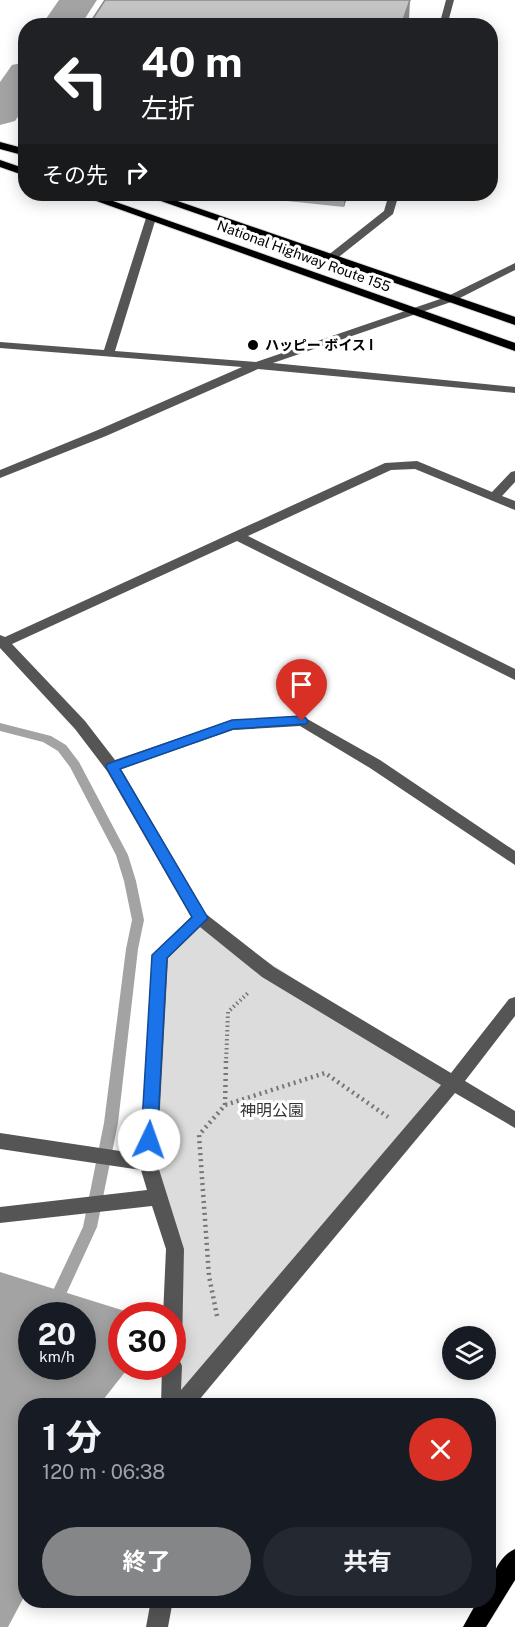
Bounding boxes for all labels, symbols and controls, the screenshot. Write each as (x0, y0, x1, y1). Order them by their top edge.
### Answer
text: 40 m (141, 37, 243, 86)
icon: left (42, 42, 120, 120)
text: 左折 (141, 92, 195, 124)
icon: right (120, 156, 153, 189)
text: その先 (42, 162, 108, 188)
street label: National Highway Route 155 (215, 217, 393, 295)
place label: ハッピー ボイス I (265, 337, 373, 353)
marker: ハッピー ボイス I (246, 338, 260, 352)
pin (276, 659, 327, 721)
icon: arrive (285, 668, 318, 701)
park label: 神明公園 (240, 1101, 304, 1120)
position arrow (117, 1108, 181, 1172)
speed limit sign: 30 (108, 1302, 186, 1380)
text: 20 (38, 1316, 76, 1352)
map controls (442, 1326, 496, 1380)
button: layers (442, 1326, 496, 1380)
text: km/h (39, 1348, 75, 1365)
text: 1 分 (42, 1416, 102, 1458)
button: close (409, 1418, 472, 1481)
text: 120 m · 06:38 (42, 1460, 165, 1484)
button: 終了 (42, 1527, 251, 1596)
button: 共有 (263, 1527, 472, 1596)

